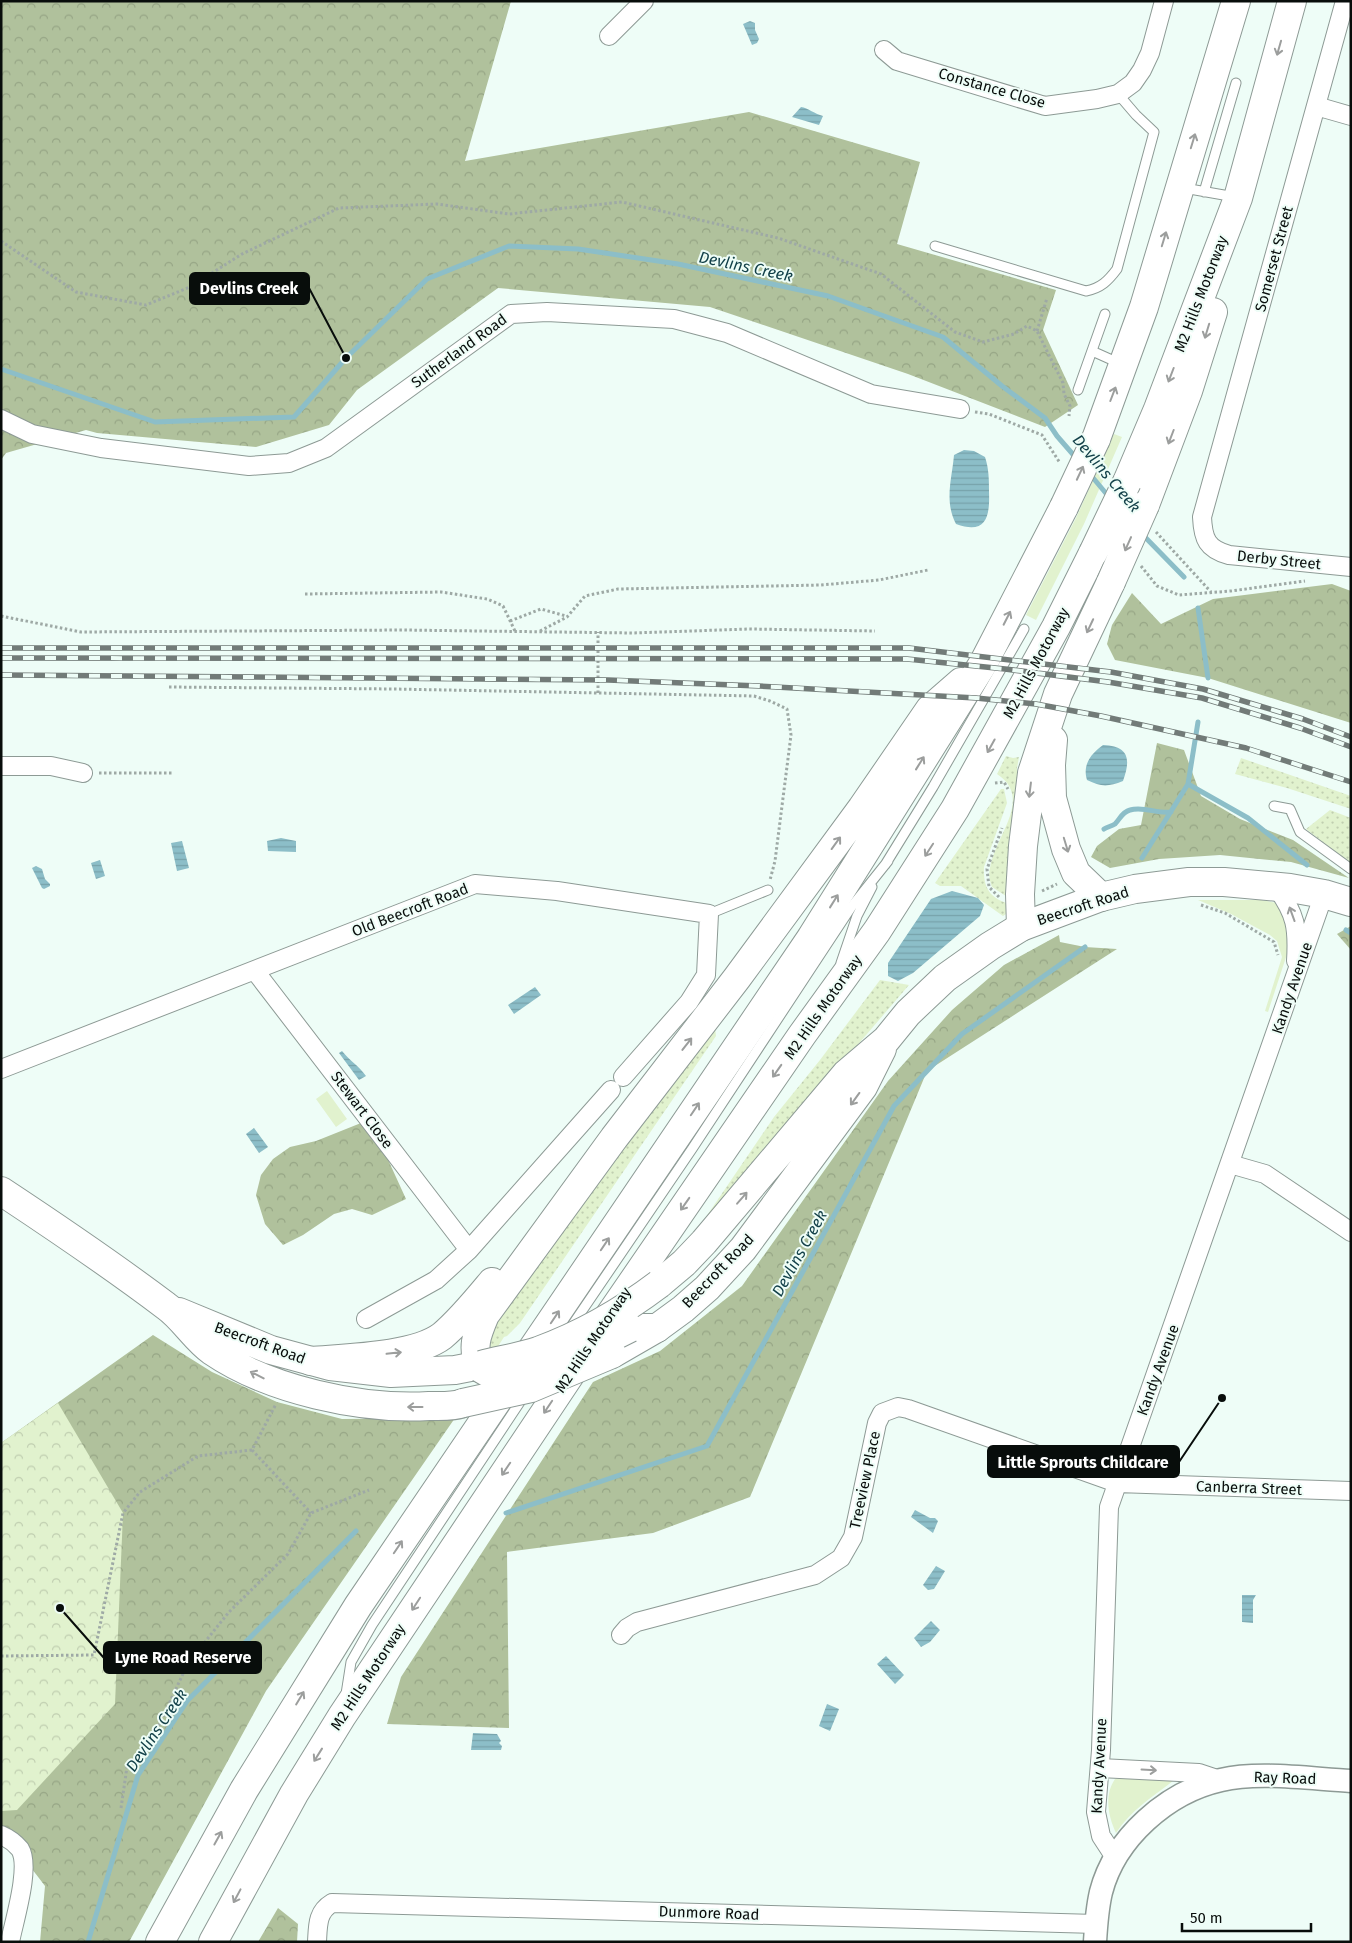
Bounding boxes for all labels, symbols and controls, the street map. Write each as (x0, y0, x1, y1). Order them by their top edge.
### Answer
one-way arrow (1274, 40, 1283, 56)
street label: Constance Close (936, 64, 1048, 112)
one-way arrow (1189, 133, 1199, 149)
street label: Somerset Street (1251, 204, 1297, 314)
one-way arrow (1159, 232, 1169, 248)
street label: M2 Hills Motorway (1170, 233, 1232, 355)
water label: Devlins Creek (697, 247, 795, 286)
callout: Devlins Creek (190, 273, 309, 304)
text: Devlins Creek (200, 279, 299, 298)
street label: Sutherland Road (408, 310, 510, 392)
one-way arrow (1202, 322, 1211, 338)
one-way arrow (1166, 366, 1175, 382)
one-way arrow (1109, 386, 1118, 402)
one-way arrow (1166, 429, 1175, 444)
water label: Devlins Creek (1069, 431, 1145, 516)
one-way arrow (1076, 466, 1085, 481)
one-way arrow (1122, 536, 1132, 551)
street label: Derby Street (1236, 547, 1323, 573)
street label: M2 Hills Motorway (999, 604, 1073, 722)
one-way arrow (1002, 611, 1012, 626)
one-way arrow (1085, 618, 1094, 633)
one-way arrow (986, 739, 996, 754)
one-way arrow (915, 757, 925, 771)
one-way arrow (1025, 782, 1035, 798)
one-way arrow (831, 836, 841, 850)
one-way arrow (1061, 837, 1071, 853)
one-way arrow (923, 843, 933, 857)
street label: Old Beecroft Road (349, 879, 471, 941)
street label: Beecroft Road (1035, 883, 1131, 929)
one-way arrow (828, 894, 839, 908)
one-way arrow (1287, 907, 1296, 922)
street label: Kandy Avenue (1268, 940, 1316, 1036)
street label: M2 Hills Motorway (780, 951, 866, 1063)
one-way arrow (681, 1038, 692, 1051)
one-way arrow (772, 1063, 782, 1077)
street label: Stewart Close (327, 1068, 397, 1152)
one-way arrow (850, 1092, 860, 1106)
one-way arrow (690, 1103, 700, 1117)
one-way arrow (736, 1192, 747, 1205)
one-way arrow (680, 1197, 690, 1211)
water label: Devlins Creek (768, 1207, 831, 1300)
street label: Beecroft Road (678, 1230, 758, 1312)
one-way arrow (599, 1237, 610, 1251)
street label: M2 Hills Motorway (551, 1283, 635, 1396)
one-way arrow (550, 1310, 560, 1324)
street label: Beecroft Road (212, 1318, 308, 1368)
street label: Kandy Avenue (1133, 1322, 1183, 1418)
one-way arrow (386, 1348, 402, 1357)
one-way arrow (250, 1369, 265, 1379)
one-way arrow (543, 1400, 553, 1414)
one-way arrow (407, 1402, 424, 1412)
street label: Treeview Place (846, 1429, 884, 1531)
callout: Little Sprouts Childcare (988, 1446, 1179, 1477)
text: Little Sprouts Childcare (997, 1453, 1169, 1472)
one-way arrow (501, 1462, 511, 1476)
street label: Canberra Street (1196, 1477, 1303, 1499)
one-way arrow (393, 1540, 403, 1554)
one-way arrow (410, 1597, 420, 1611)
street label: M2 Hills Motorway (327, 1620, 409, 1734)
callout: Lyne Road Reserve (104, 1642, 261, 1673)
text: Lyne Road Reserve (115, 1648, 251, 1667)
water label: Devlins Creek (122, 1685, 191, 1775)
one-way arrow (296, 1691, 306, 1705)
street label: Kandy Avenue (1088, 1718, 1110, 1814)
one-way arrow (312, 1748, 322, 1762)
one-way arrow (1140, 1766, 1156, 1775)
street label: Ray Road (1253, 1768, 1317, 1788)
one-way arrow (213, 1831, 223, 1845)
one-way arrow (232, 1889, 242, 1904)
scale bar (1182, 1900, 1311, 1932)
street label: Dunmore Road (658, 1902, 760, 1924)
text: 50 m (1190, 1909, 1223, 1927)

